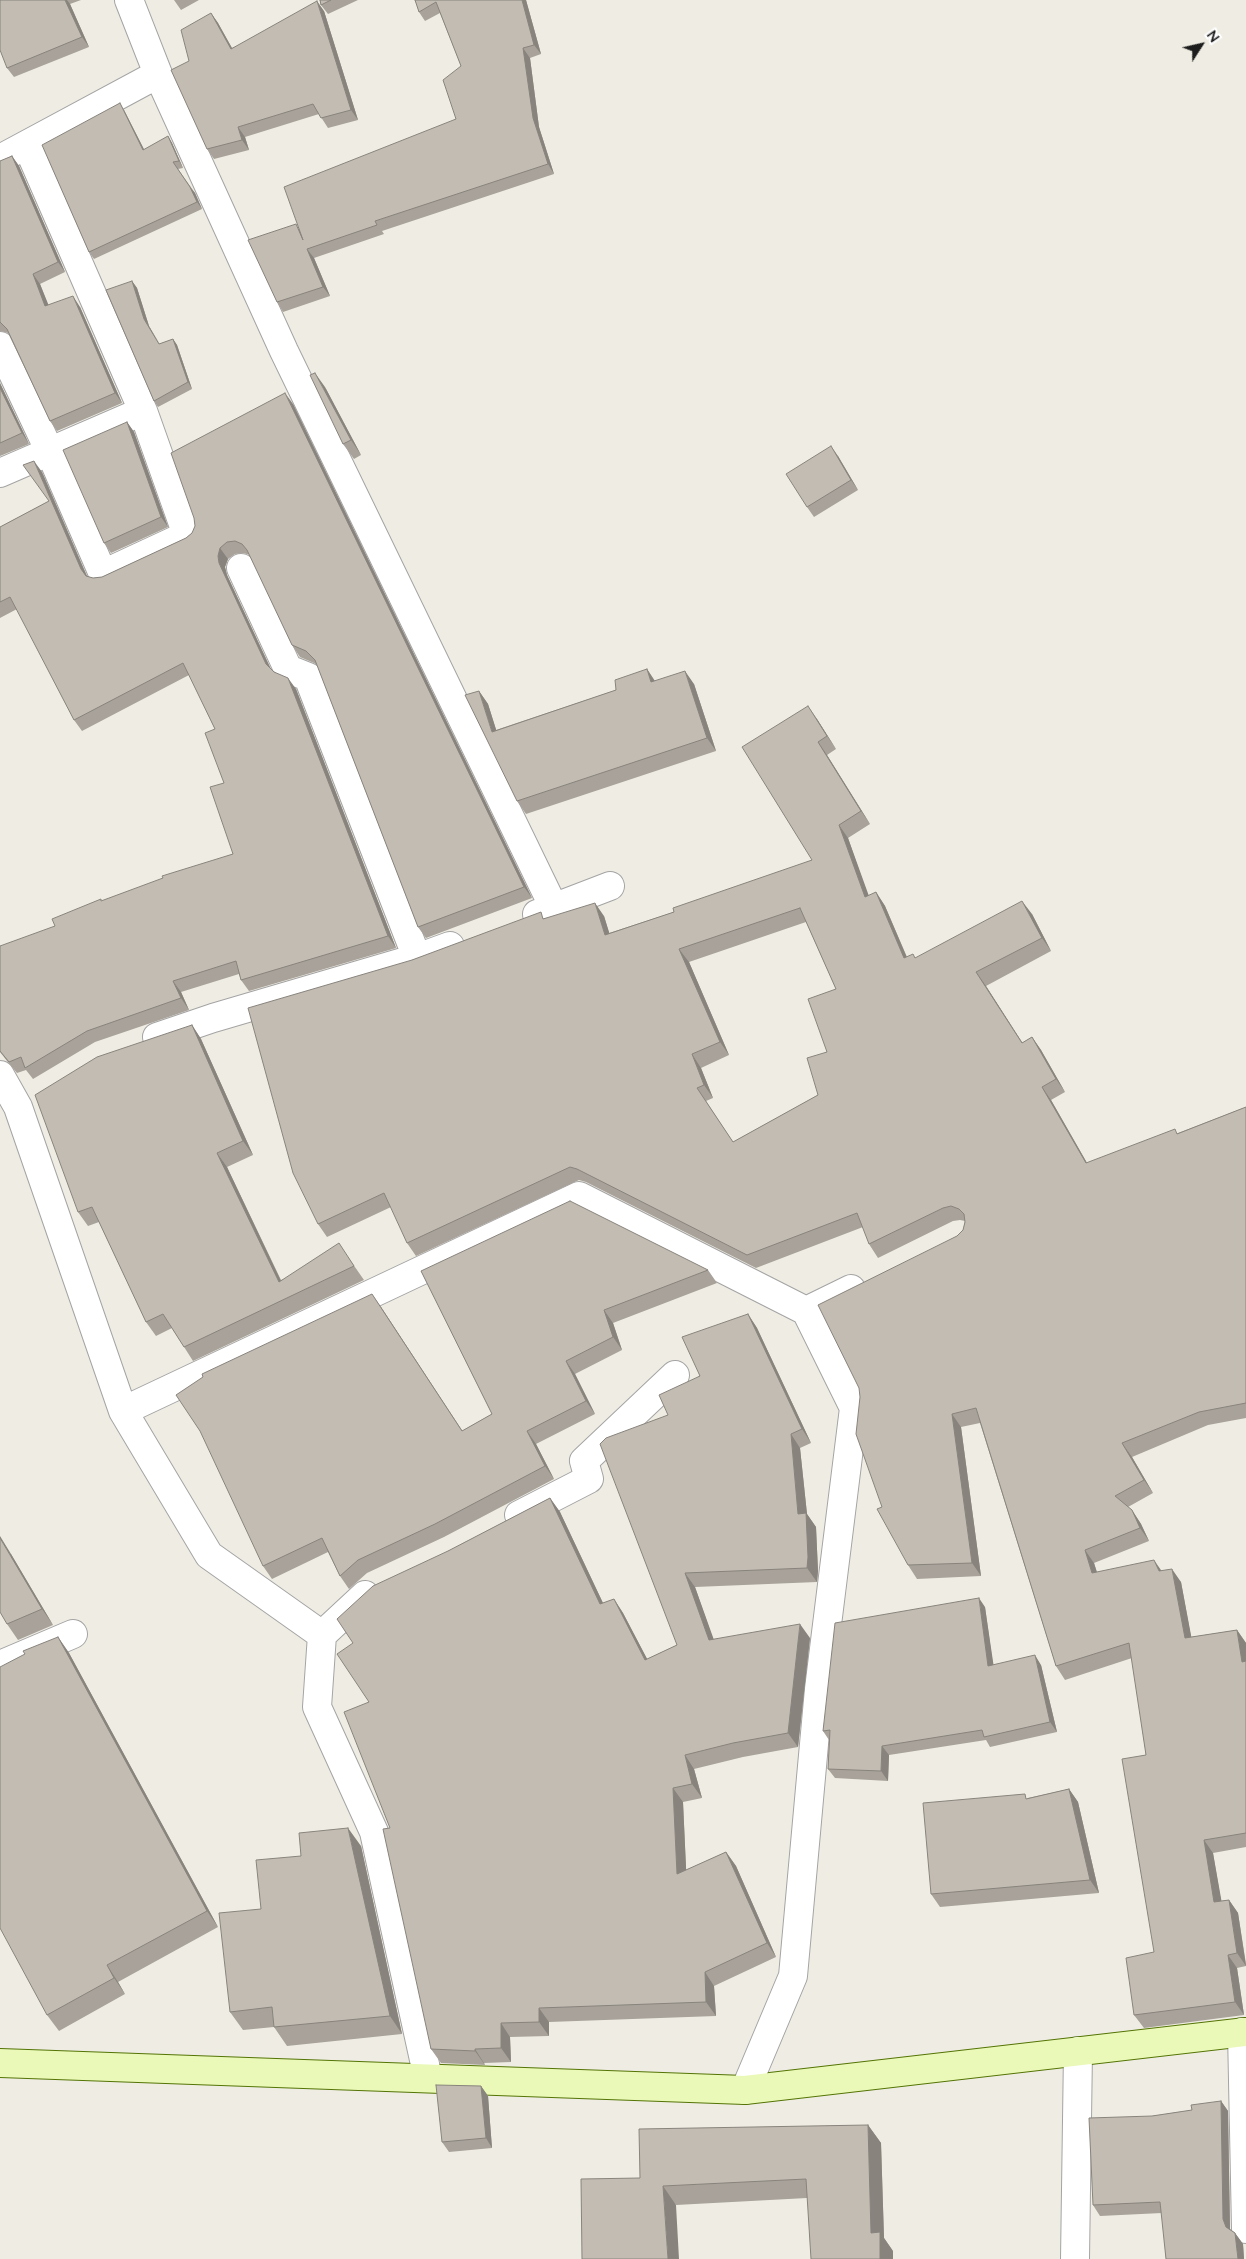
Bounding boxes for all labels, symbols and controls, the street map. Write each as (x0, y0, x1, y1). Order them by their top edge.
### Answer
north arrow (1176, 20, 1226, 70)
text: N (1204, 27, 1224, 45)

